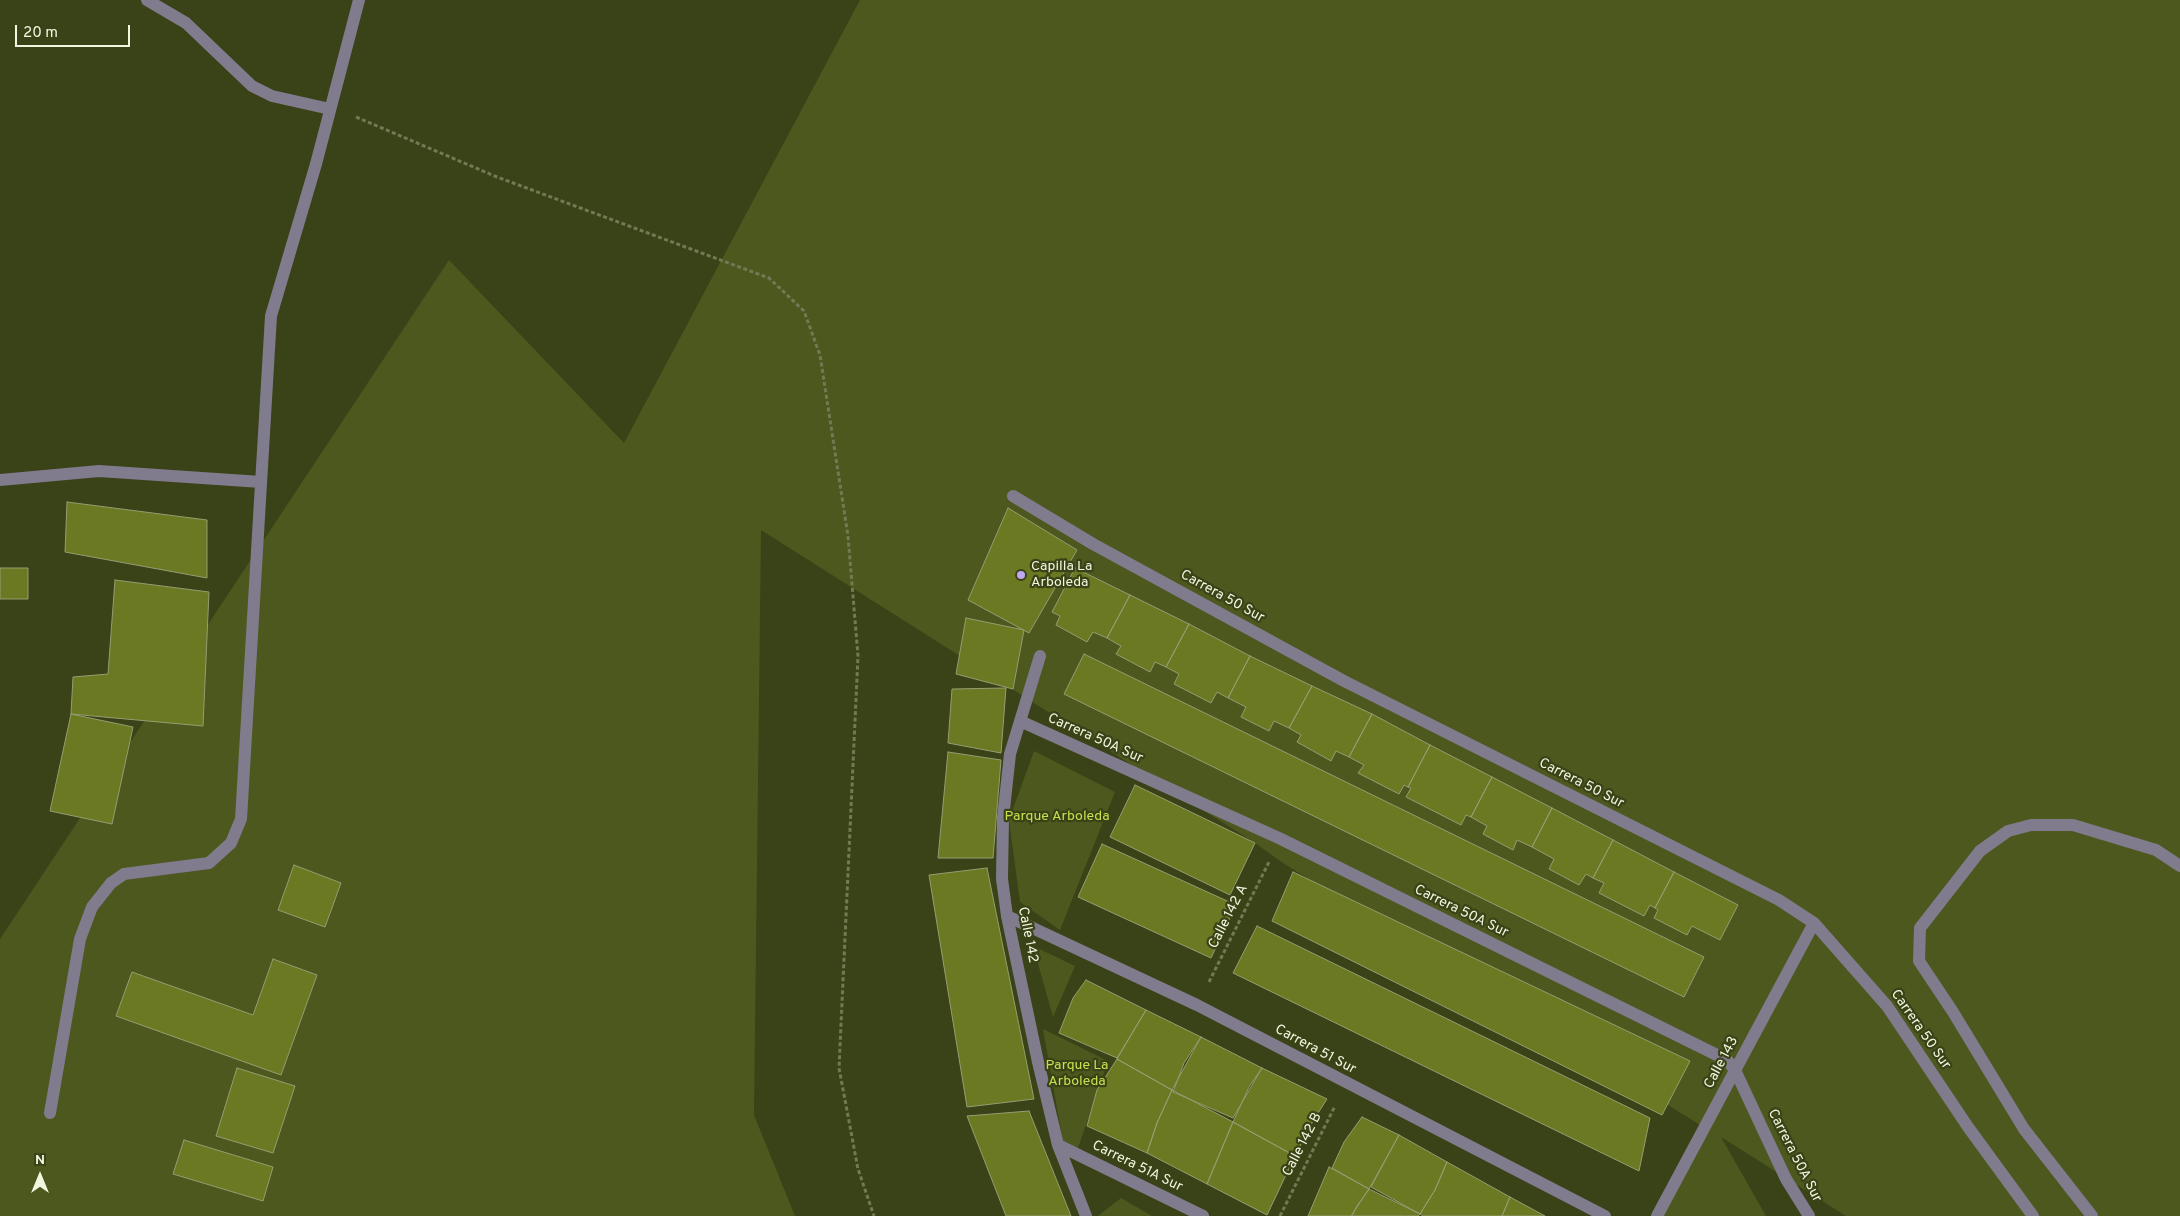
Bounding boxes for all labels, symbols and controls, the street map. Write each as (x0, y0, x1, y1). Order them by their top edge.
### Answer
scale bar (18, 15, 132, 47)
text: 20 m (23, 24, 58, 43)
place label: Capilla La Arboleda (1031, 559, 1092, 592)
street label: Carrera 50 Sur (1177, 567, 1267, 627)
marker: Capilla La Arboleda (1015, 569, 1027, 581)
street label: Carrera 50A Sur (1045, 710, 1145, 768)
street label: Carrera 50 Sur (1536, 755, 1626, 813)
park label: Parque Arboleda (1004, 809, 1110, 825)
street label: Calle 142 A (1206, 882, 1252, 952)
street label: Carrera 50A Sur (1411, 882, 1511, 942)
street label: Calle 142 (1013, 906, 1041, 964)
street label: Carrera 50 Sur (1886, 987, 1954, 1073)
street label: Carrera 51 Sur (1272, 1022, 1358, 1078)
street label: Calle 143 (1701, 1034, 1743, 1092)
park label: Parque La Arboleda (1046, 1058, 1108, 1090)
street label: Carrera 50A Sur (1763, 1107, 1825, 1205)
street label: Calle 142 B (1280, 1110, 1326, 1180)
street label: Carrera 51A Sur (1089, 1138, 1185, 1196)
north arrow (15, 1151, 65, 1201)
text: N (35, 1152, 45, 1169)

